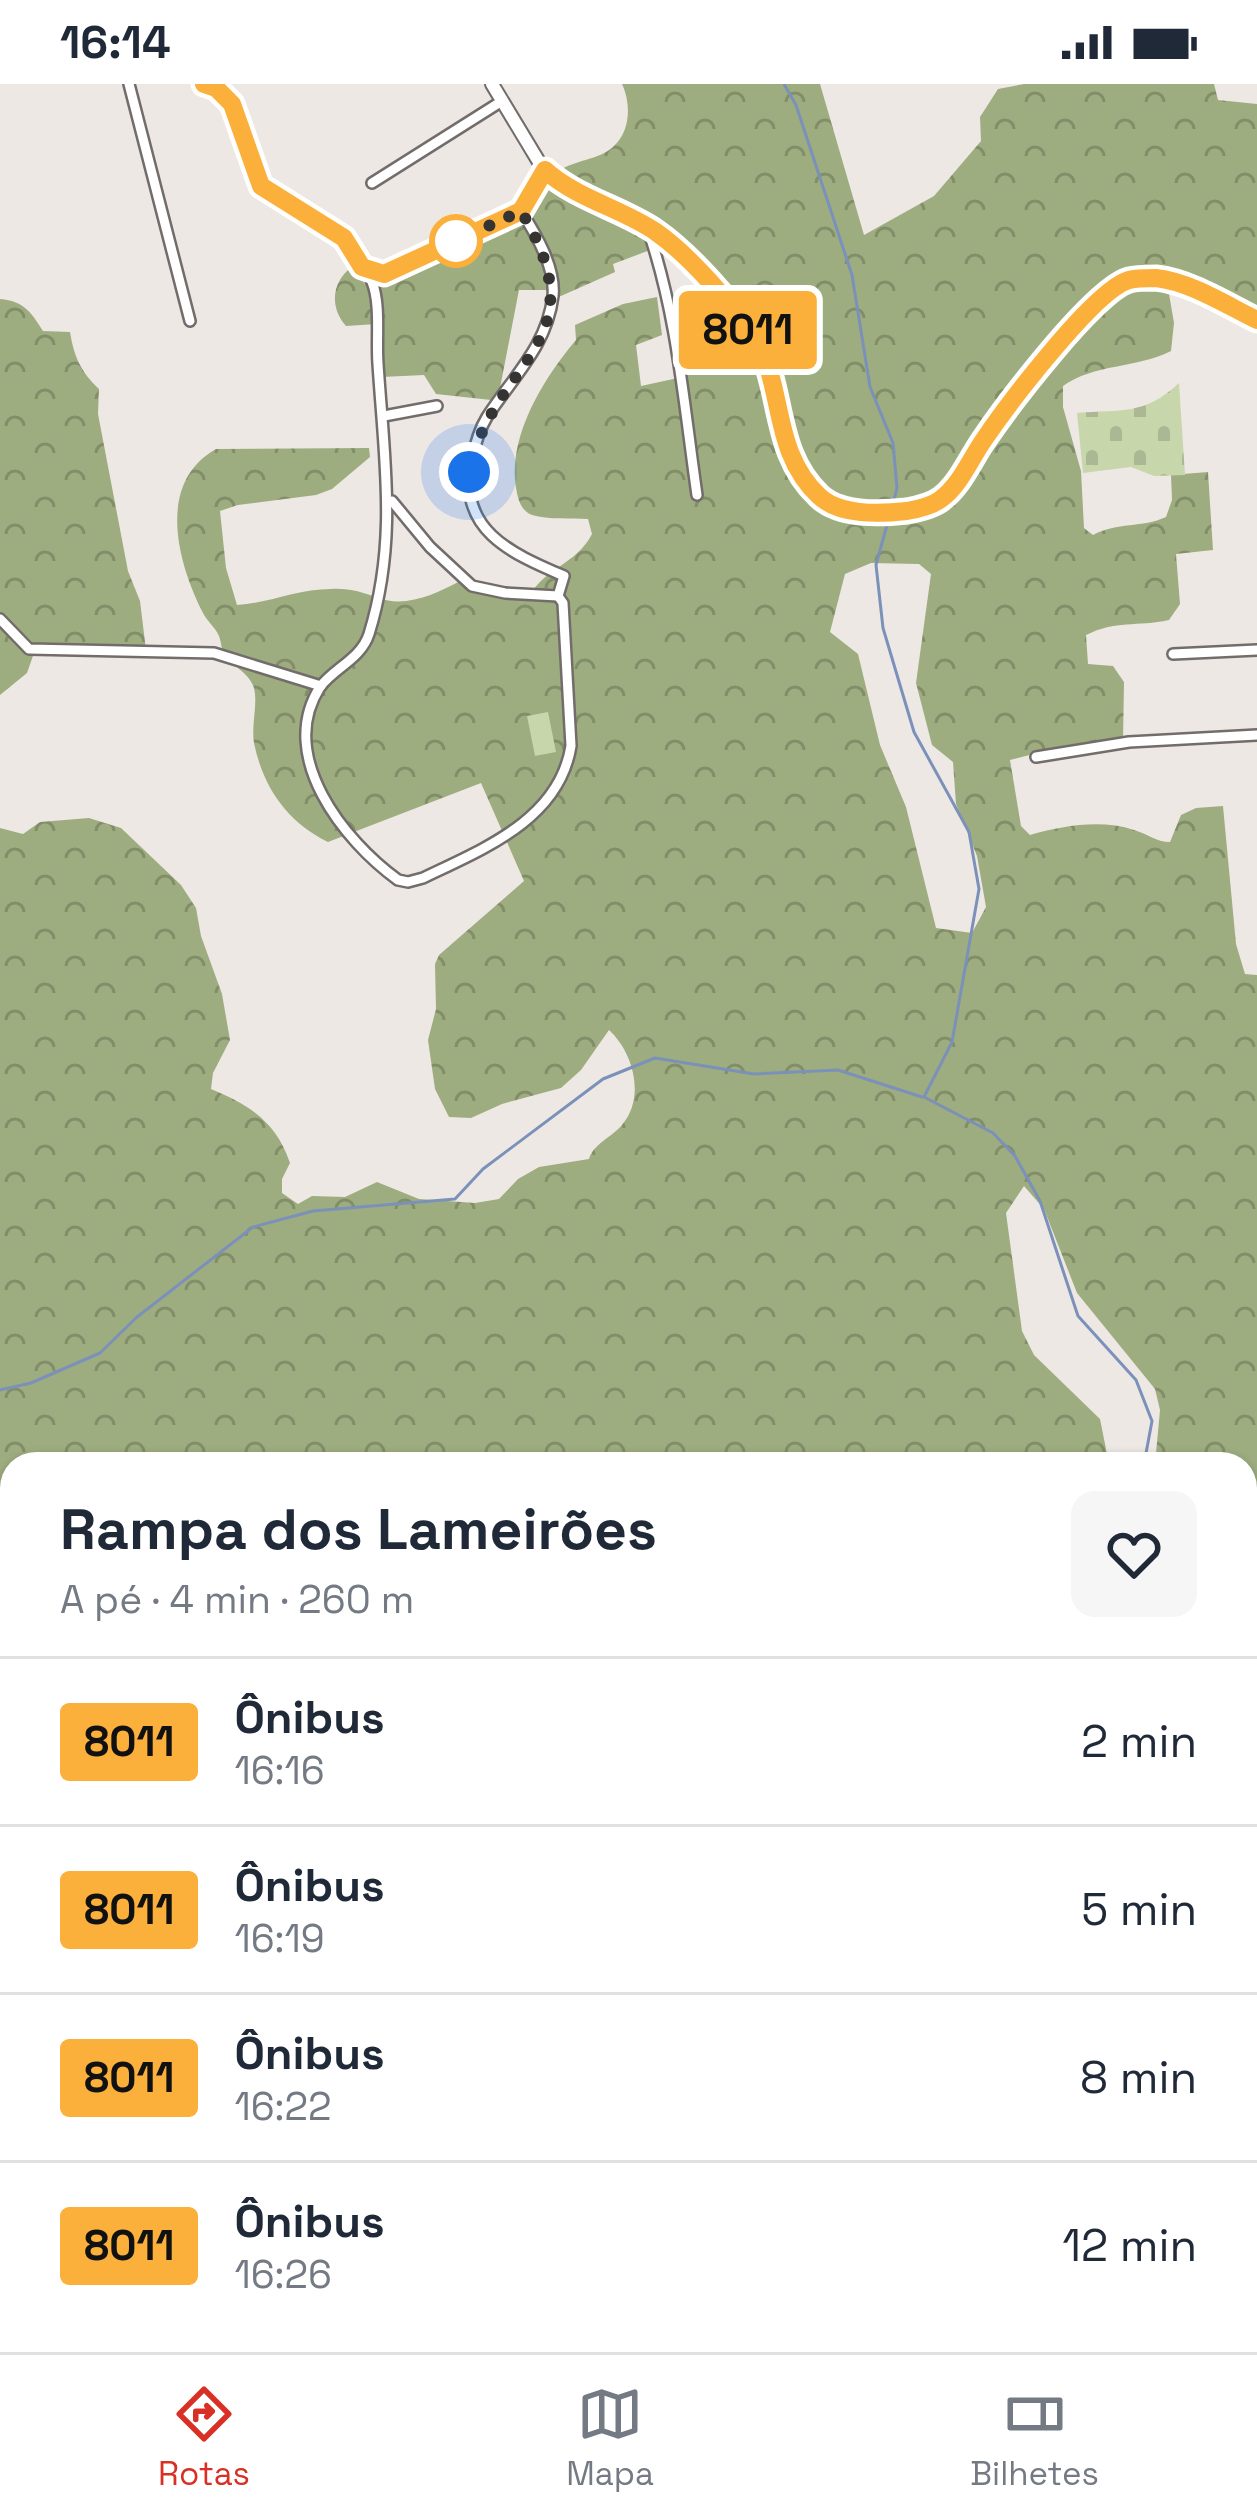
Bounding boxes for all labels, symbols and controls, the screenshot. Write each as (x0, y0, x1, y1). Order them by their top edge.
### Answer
text: 16:14 (60, 14, 171, 71)
unlabelled marker (431, 216, 481, 266)
line badge: 8011 (664, 291, 832, 369)
text: 8011 (703, 303, 793, 356)
your location (439, 442, 499, 502)
button: heart (1071, 1491, 1197, 1617)
text: Rampa dos Lameirões (60, 1493, 657, 1566)
text: A pé · 4 min · 260 m (60, 1575, 414, 1624)
text: Ônibus (234, 1689, 385, 1746)
text: 2 min (1081, 1713, 1197, 1770)
text: 8011 (84, 1715, 174, 1768)
text: 16:16 (234, 1746, 325, 1795)
text: Ônibus (234, 1857, 385, 1914)
text: 5 min (1081, 1881, 1197, 1938)
text: 8011 (84, 1883, 174, 1936)
text: 16:19 (234, 1914, 325, 1963)
text: Ônibus (234, 2025, 385, 2082)
text: 8 min (1080, 2049, 1197, 2106)
text: 8011 (84, 2051, 174, 2104)
text: 16:22 (234, 2082, 331, 2131)
text: Ônibus (234, 2193, 385, 2250)
text: 12 min (1062, 2217, 1197, 2274)
text: 8011 (84, 2219, 174, 2272)
text: 16:26 (234, 2250, 332, 2299)
tab: Rotas (158, 2381, 250, 2495)
tab: Mapa (566, 2381, 654, 2495)
tab: Bilhetes (970, 2381, 1099, 2495)

